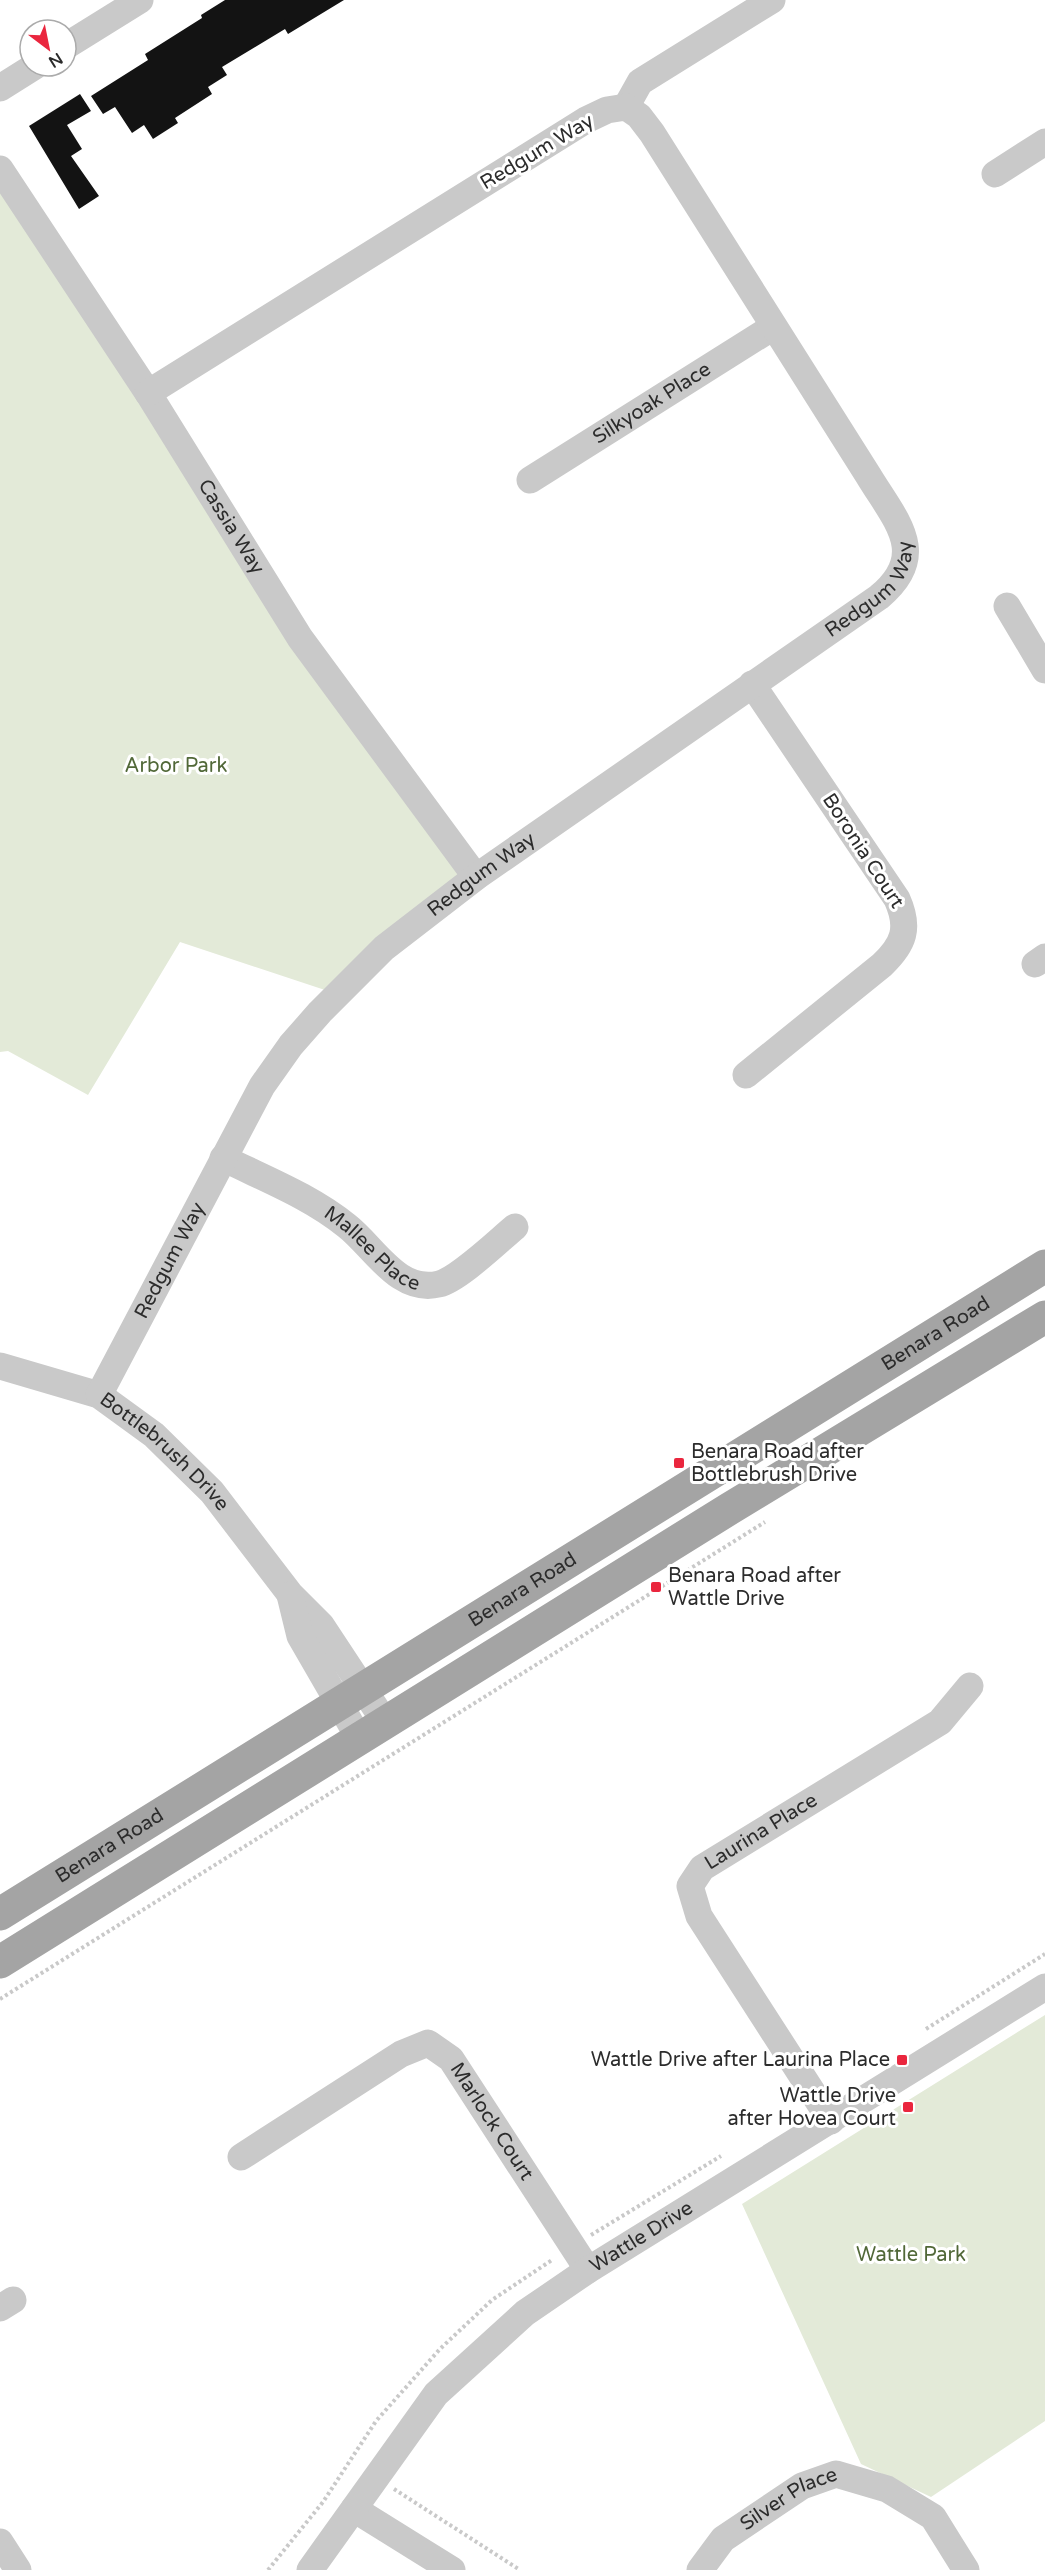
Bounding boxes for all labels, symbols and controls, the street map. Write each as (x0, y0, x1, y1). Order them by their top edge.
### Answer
north arrow (18, 18, 78, 78)
text: N (45, 48, 66, 72)
street label: Redgum Way (476, 109, 598, 195)
street label: Silkyoak Place (588, 357, 715, 449)
street label: Cassia Way (193, 475, 270, 579)
street label: Redgum Way (821, 539, 918, 643)
park label: Arbor Park (125, 754, 228, 778)
street label: Boronia Court (817, 789, 909, 913)
street label: Redgum Way (423, 827, 540, 922)
street label: Redgum Way (129, 1198, 210, 1323)
street label: Mallee Place (319, 1201, 423, 1296)
street label: Benara Road (877, 1291, 994, 1376)
street label: Bottlebrush Drive (95, 1387, 234, 1516)
place label: Benara Road after Bottlebrush Drive (691, 1440, 864, 1487)
marker: Benara Road after Bottlebrush Drive (672, 1456, 686, 1470)
street label: Benara Road (464, 1547, 581, 1632)
place label: Benara Road after Wattle Drive (668, 1564, 841, 1611)
marker: Benara Road after Wattle Drive (649, 1580, 663, 1594)
street label: Laurina Place (700, 1788, 822, 1875)
street label: Benara Road (51, 1803, 168, 1889)
place label: Wattle Drive after Laurina Place (591, 2048, 890, 2072)
marker: Wattle Drive after Laurina Place (895, 2053, 909, 2067)
street label: Marlock Court (445, 2058, 539, 2185)
place label: Wattle Drive after Hovea Court (728, 2084, 896, 2131)
marker: Wattle Drive after Hovea Court (901, 2100, 915, 2114)
street label: Wattle Drive (586, 2196, 697, 2278)
park label: Wattle Park (856, 2243, 966, 2267)
street label: Silver Place (736, 2463, 840, 2536)

